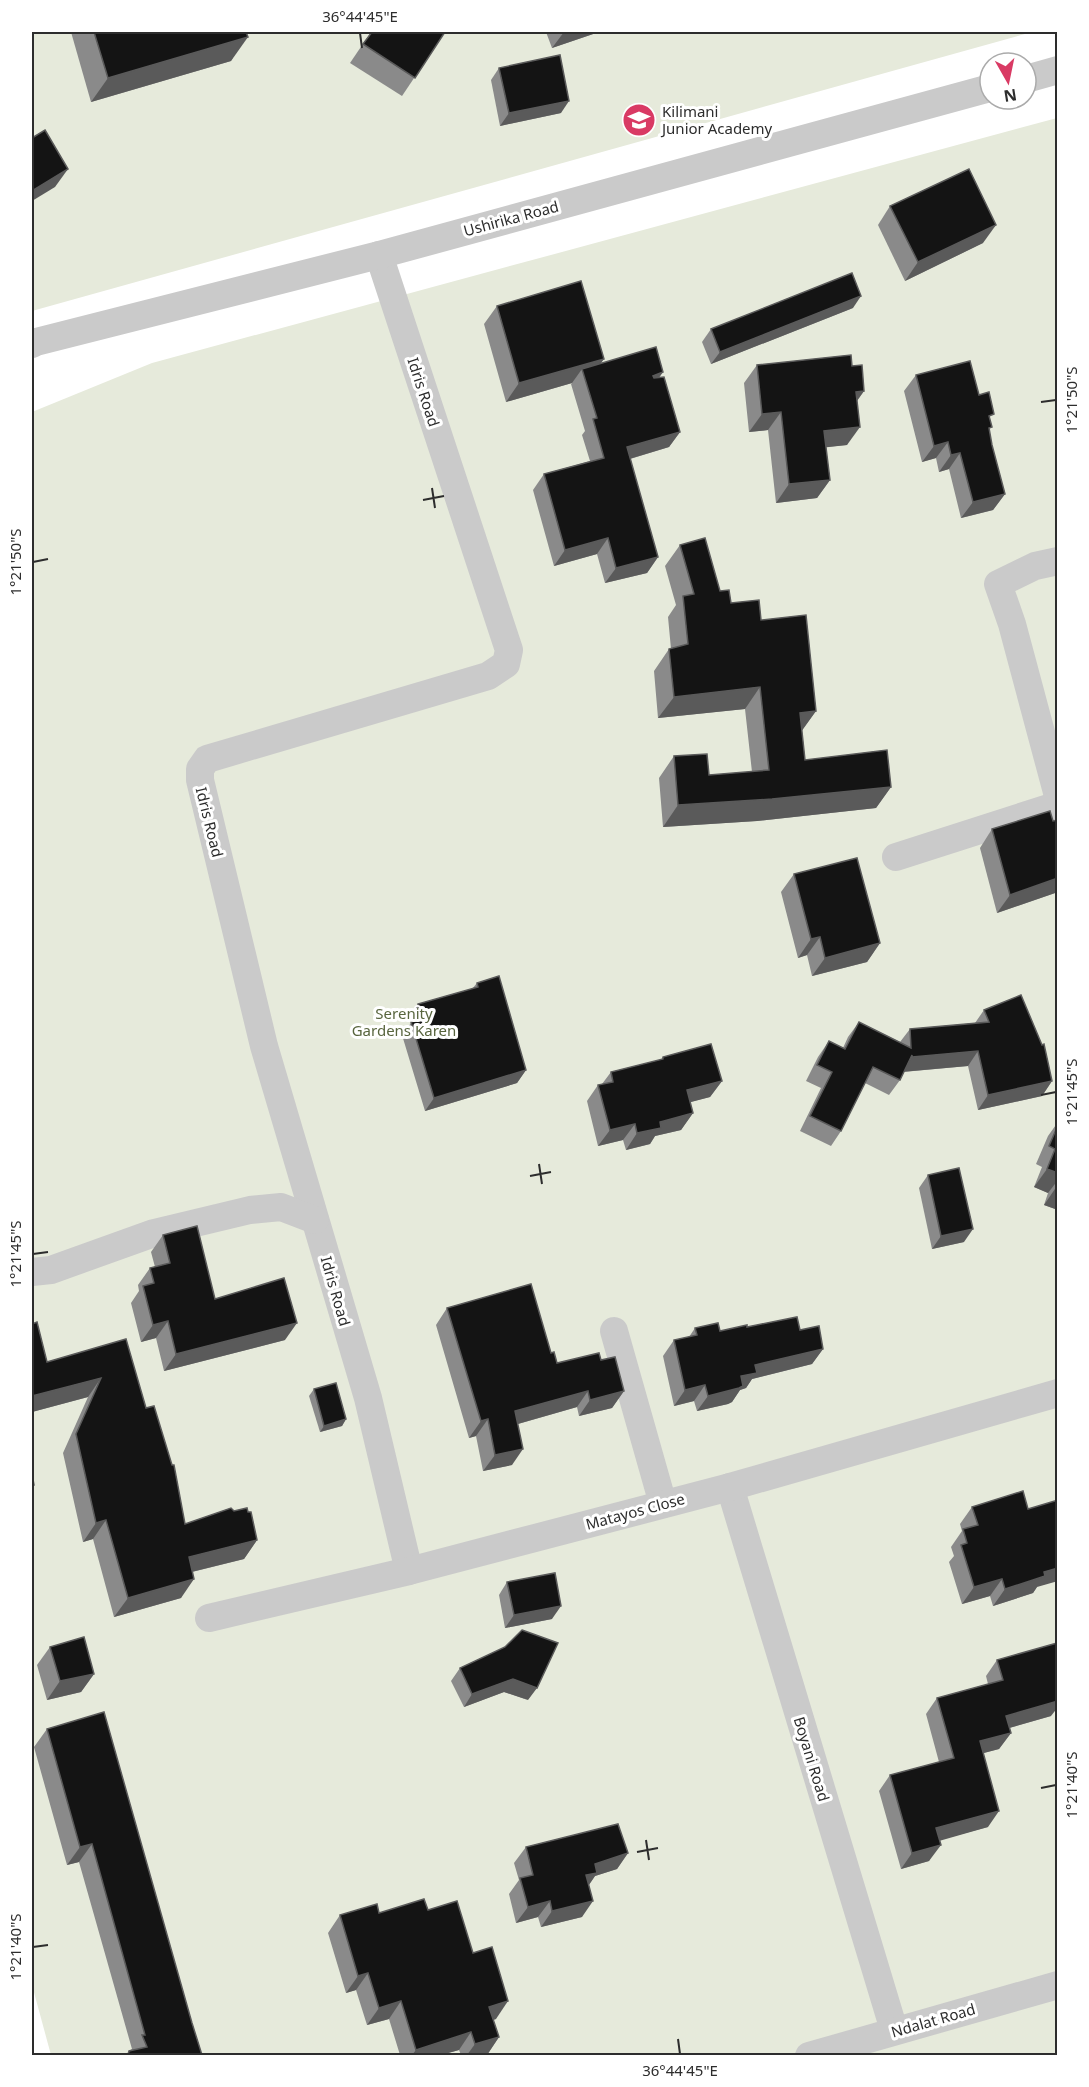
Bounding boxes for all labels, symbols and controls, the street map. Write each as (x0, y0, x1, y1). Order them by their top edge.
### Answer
text: 36°44'45"E (322, 6, 398, 26)
north arrow (978, 51, 1038, 111)
text: N (1002, 84, 1018, 108)
place label: Kilimani Junior Academy (660, 101, 773, 138)
school or university icon: Kilimani Junior Academy (621, 102, 657, 138)
street label: Ushirika Road (461, 196, 561, 240)
street label: Idris Road (403, 355, 445, 429)
text: 1°21'50"S (1061, 366, 1081, 434)
text: 1°21'50"S (5, 528, 25, 596)
street label: Idris Road (192, 785, 228, 859)
park label: Serenity Gardens Karen (352, 1003, 456, 1040)
text: 1°21'45"S (1061, 1058, 1081, 1126)
text: 1°21'45"S (5, 1220, 25, 1288)
street label: Idris Road (317, 1254, 355, 1328)
street label: Matayos Close (583, 1488, 687, 1534)
street label: Boyani Road (790, 1714, 834, 1804)
text: 1°21'40"S (1061, 1751, 1081, 1819)
text: 1°21'40"S (5, 1913, 25, 1981)
street label: Ndalat Road (889, 1998, 977, 2042)
text: 36°44'45"E (642, 2060, 718, 2080)

